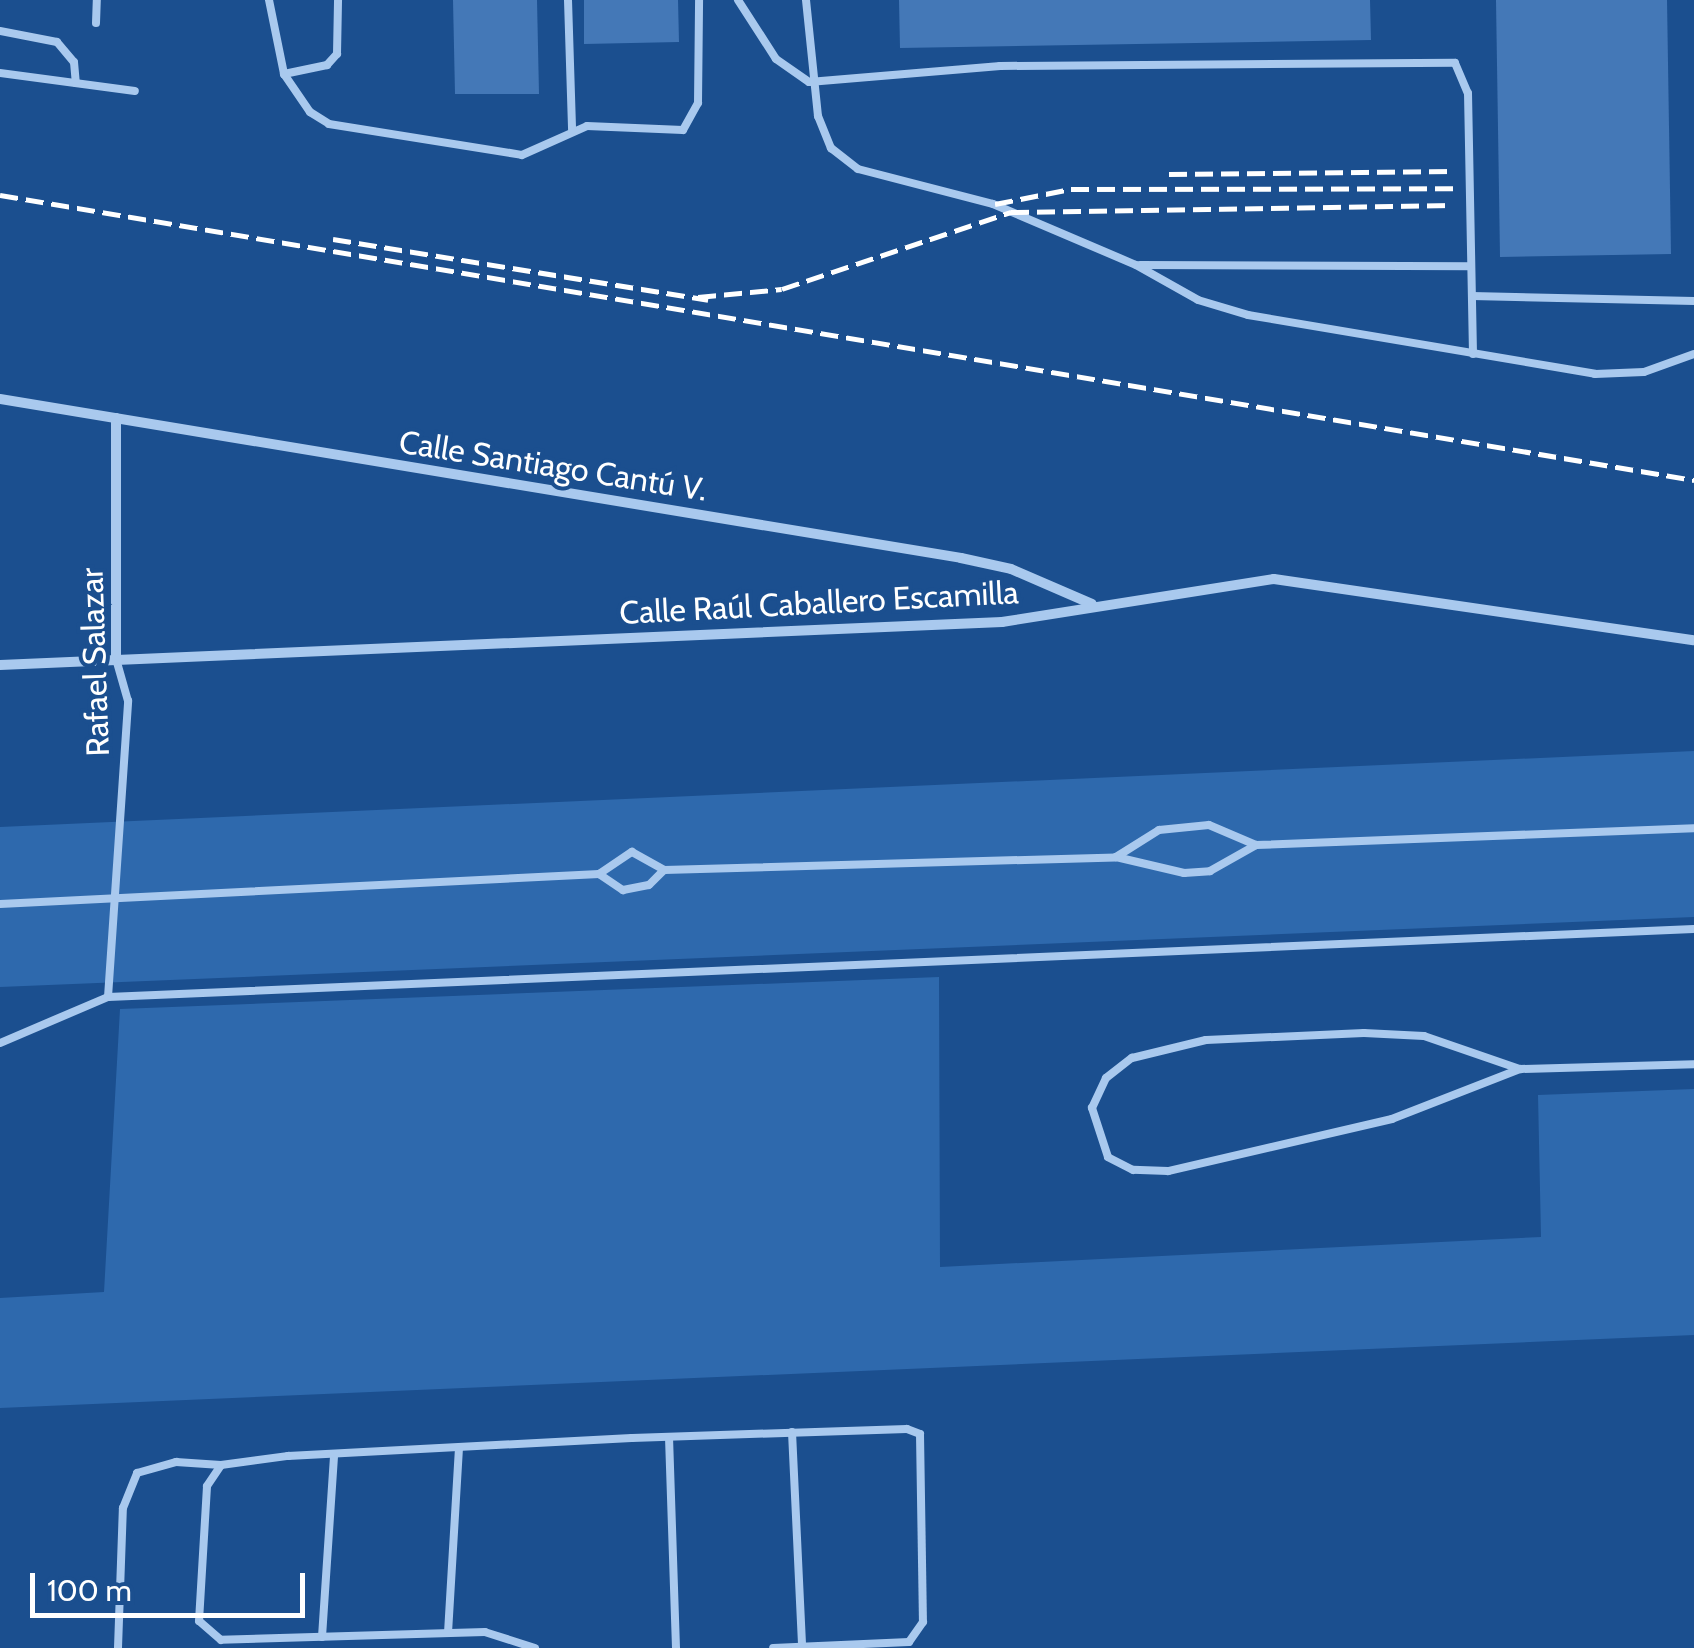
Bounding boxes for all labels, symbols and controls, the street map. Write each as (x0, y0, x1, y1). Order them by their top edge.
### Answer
street label: Calle Santiago Cantú V. (396, 423, 710, 509)
street label: Rafael Salazar (73, 567, 117, 757)
street label: Calle Raúl Caballero Escamilla (618, 573, 1020, 633)
scale bar (35, 1553, 310, 1615)
text: 100 m (47, 1572, 132, 1609)

